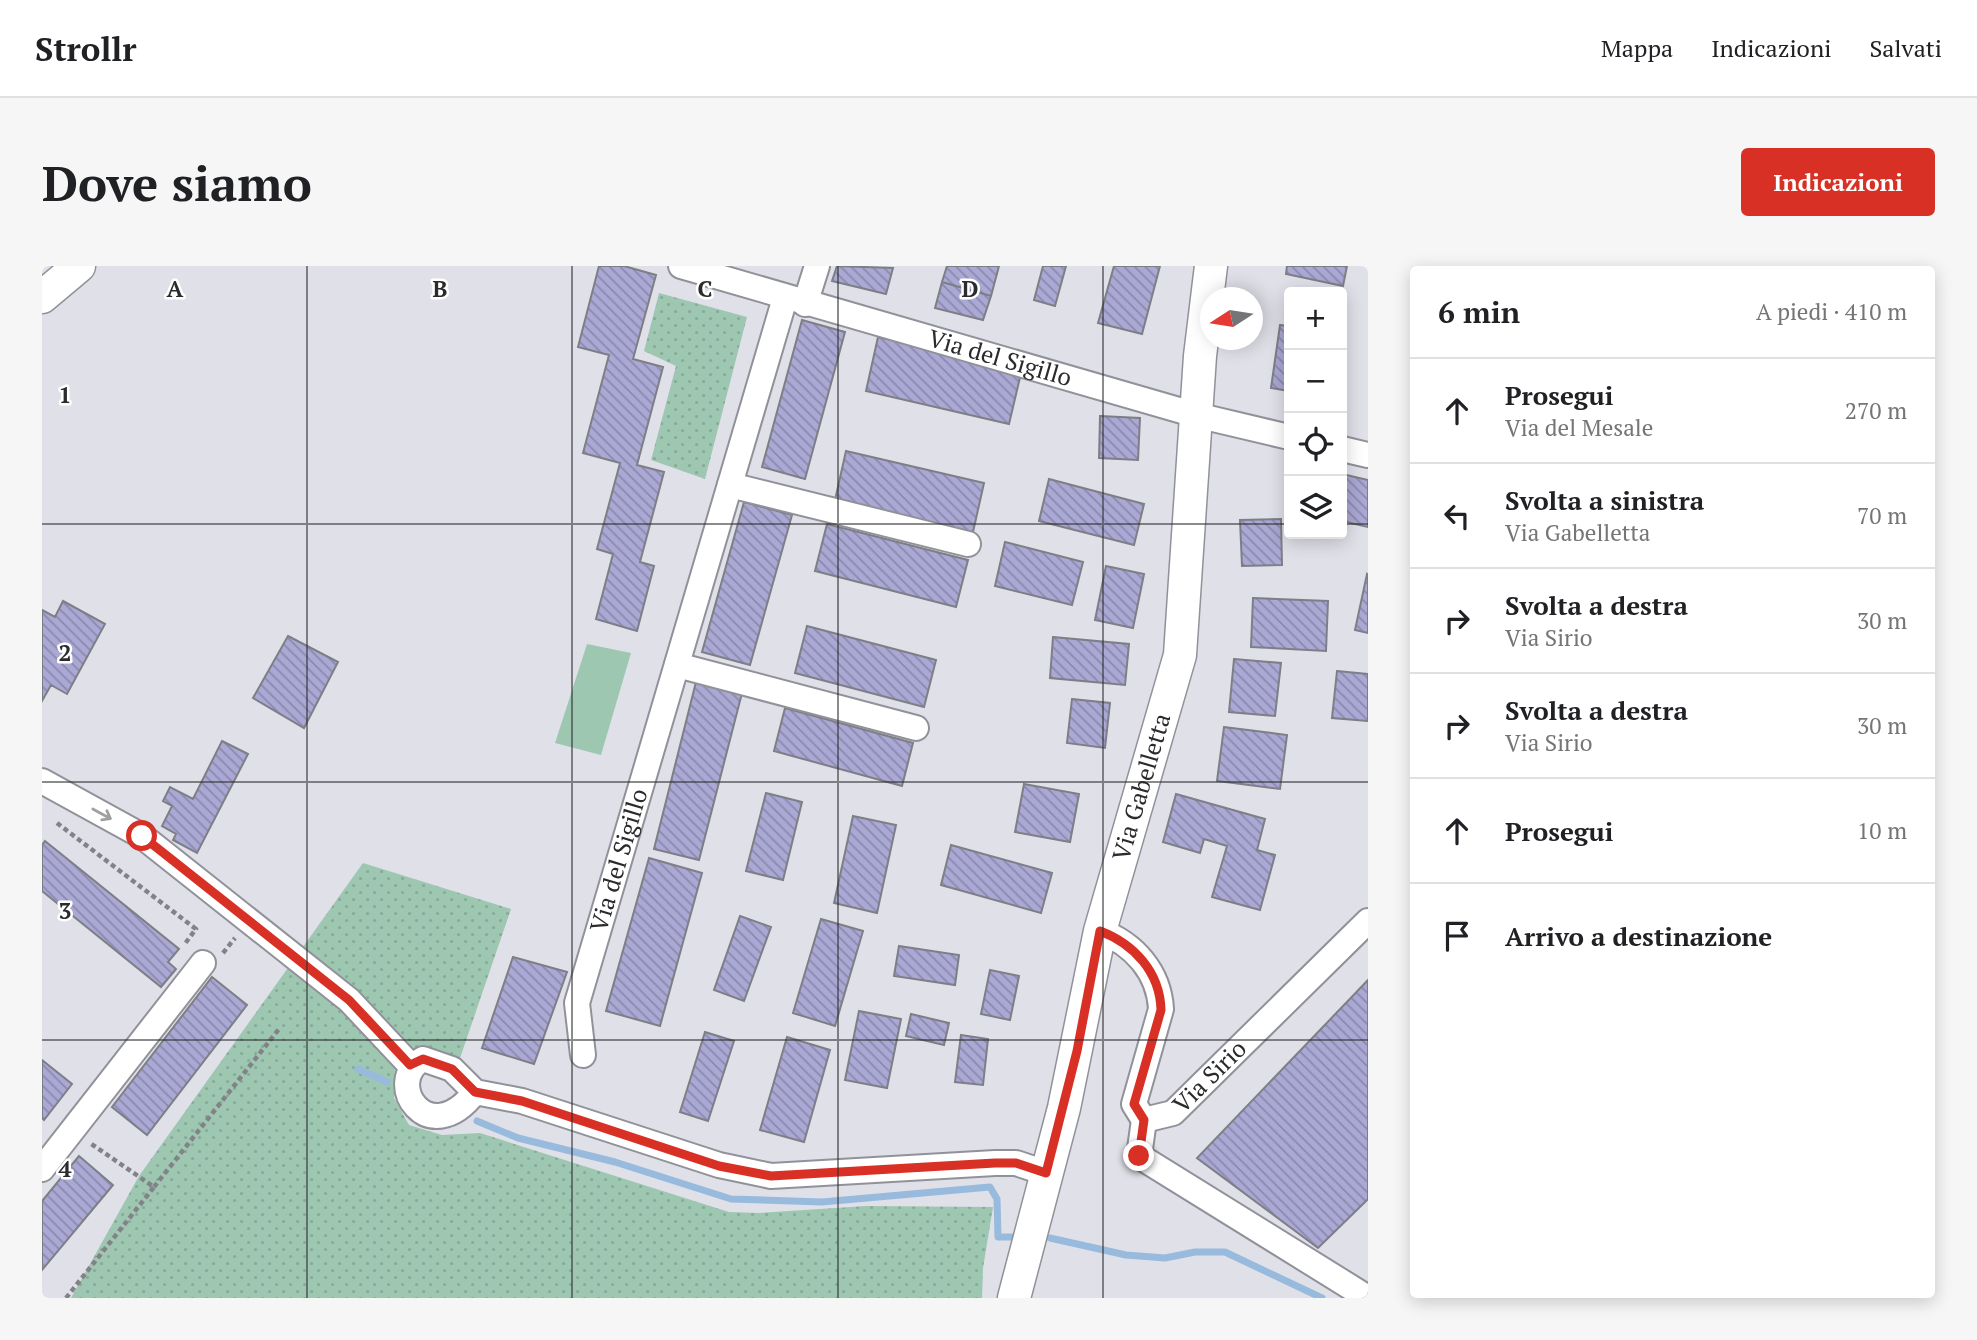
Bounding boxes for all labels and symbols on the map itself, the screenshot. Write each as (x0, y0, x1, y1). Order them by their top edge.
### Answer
text: A (167, 273, 184, 304)
text: B (433, 273, 448, 304)
text: C (698, 273, 713, 304)
text: D (962, 273, 979, 304)
north arrow (1200, 287, 1263, 350)
street label: Via del Sigillo (925, 321, 1076, 393)
text: 1 (59, 379, 72, 410)
text: 2 (59, 637, 72, 668)
street label: Via Gabelletta (1104, 709, 1177, 864)
street label: Via del Sigillo (582, 785, 654, 936)
one-way arrow (91, 807, 111, 821)
route start (126, 820, 157, 851)
text: 3 (59, 895, 72, 926)
street label: Via Sirio (1165, 1033, 1253, 1120)
route end (1123, 1140, 1154, 1171)
text: 4 (59, 1153, 72, 1184)

